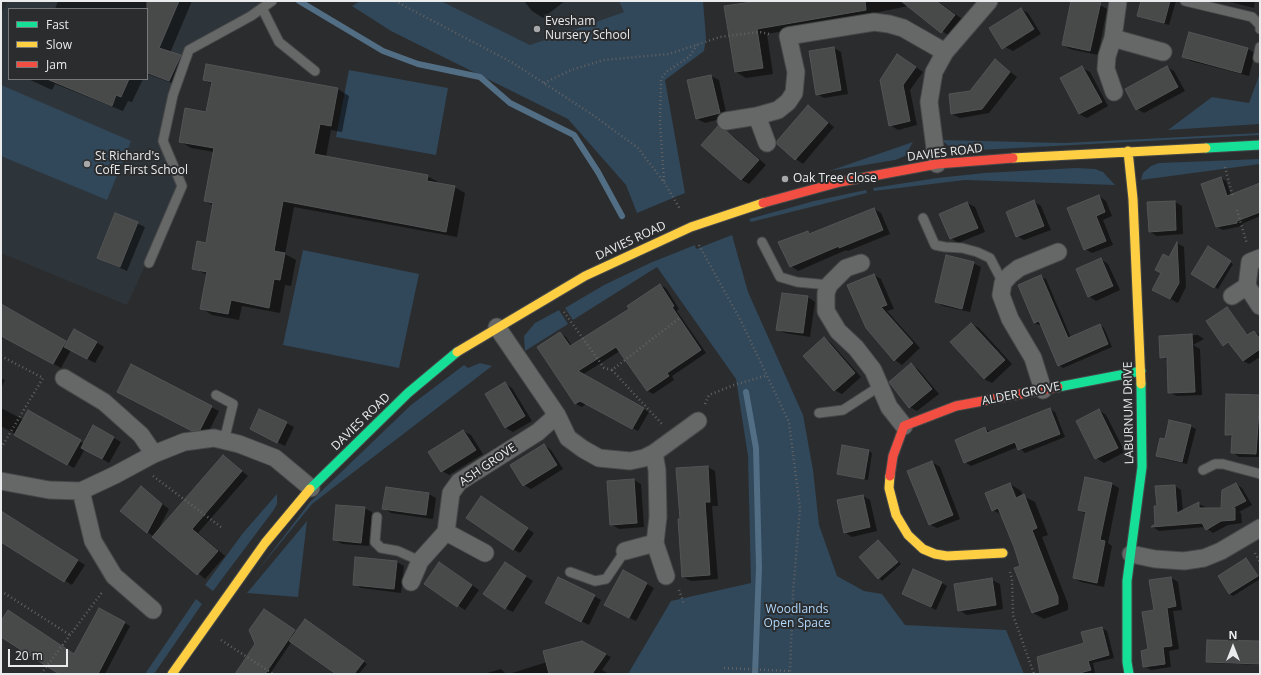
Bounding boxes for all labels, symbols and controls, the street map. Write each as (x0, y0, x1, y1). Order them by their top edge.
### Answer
legend (8, 8, 148, 80)
place label: Evesham Nursery School (545, 15, 630, 43)
text: Fast (46, 16, 69, 33)
marker: Evesham Nursery School (532, 24, 542, 34)
text: Slow (46, 36, 72, 53)
text: Jam (46, 56, 67, 73)
street label: DAVIES ROAD (906, 141, 984, 165)
place label: St Richard's CofE First School (95, 150, 188, 178)
marker: St Richard's CofE First School (82, 159, 92, 169)
place label: Oak Tree Close (793, 172, 877, 186)
marker: Oak Tree Close (780, 174, 790, 184)
street label: DAVIES ROAD (593, 218, 669, 264)
street label: LABURNUM DRIVE (1121, 362, 1137, 464)
street label: ALDER GROVE (981, 379, 1061, 409)
street label: DAVIES ROAD (329, 390, 393, 454)
street label: ASH GROVE (457, 441, 519, 489)
park label: Woodlands Open Space (764, 603, 830, 631)
north arrow (1213, 627, 1253, 667)
text: N (1229, 627, 1237, 642)
scale bar (10, 641, 70, 667)
text: 20 m (15, 647, 43, 664)

